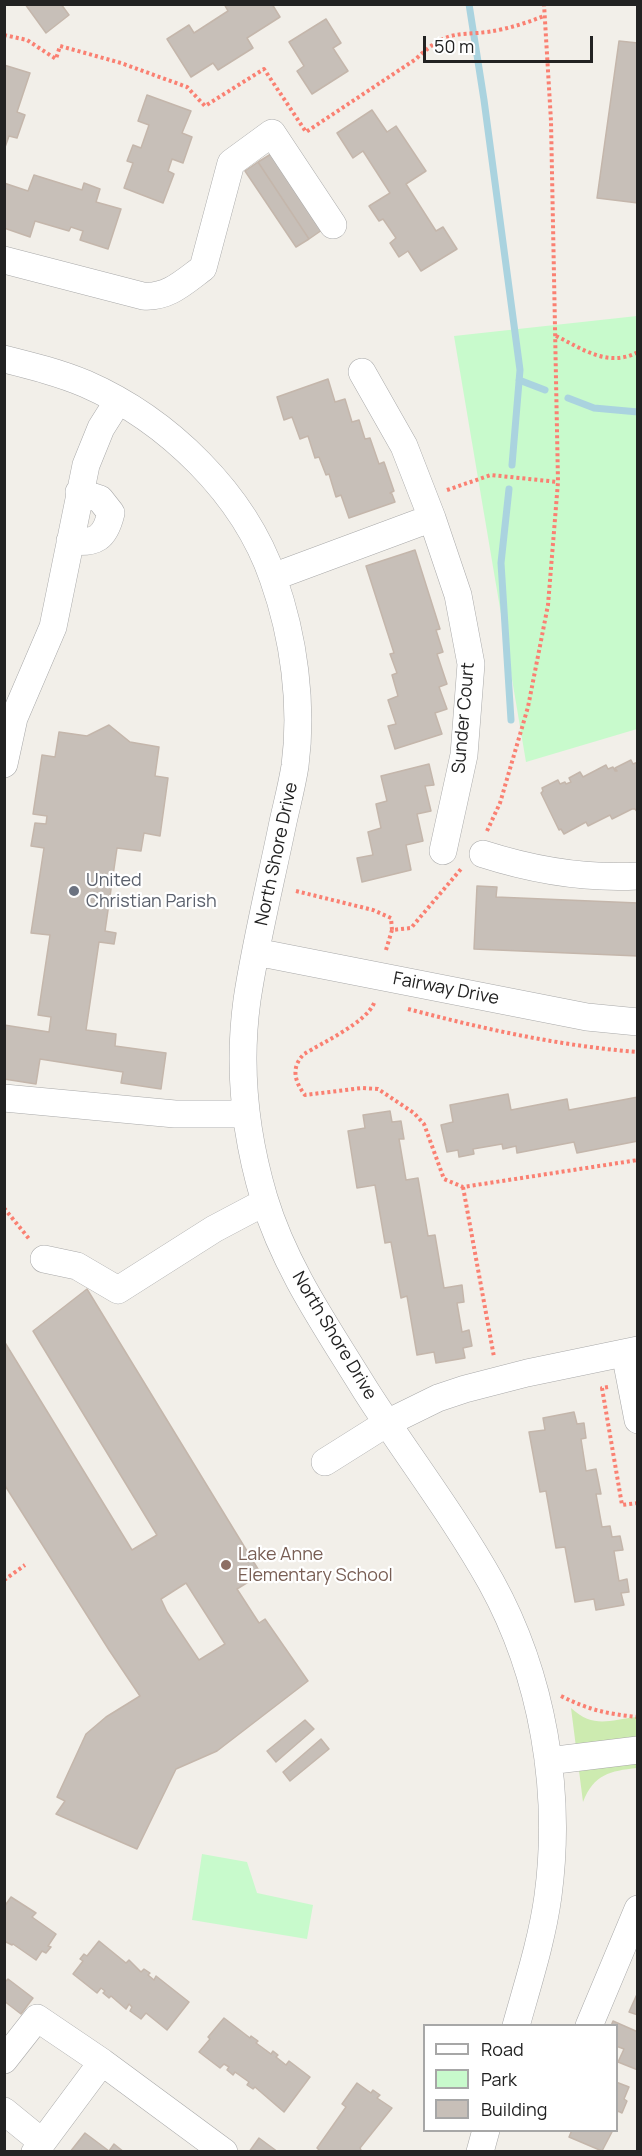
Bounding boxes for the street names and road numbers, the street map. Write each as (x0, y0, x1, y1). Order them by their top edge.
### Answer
street label: Sunder Court (448, 661, 480, 775)
street label: North Shore Drive (251, 780, 303, 928)
street label: Fairway Drive (391, 968, 501, 1010)
street label: North Shore Drive (287, 1268, 381, 1404)

